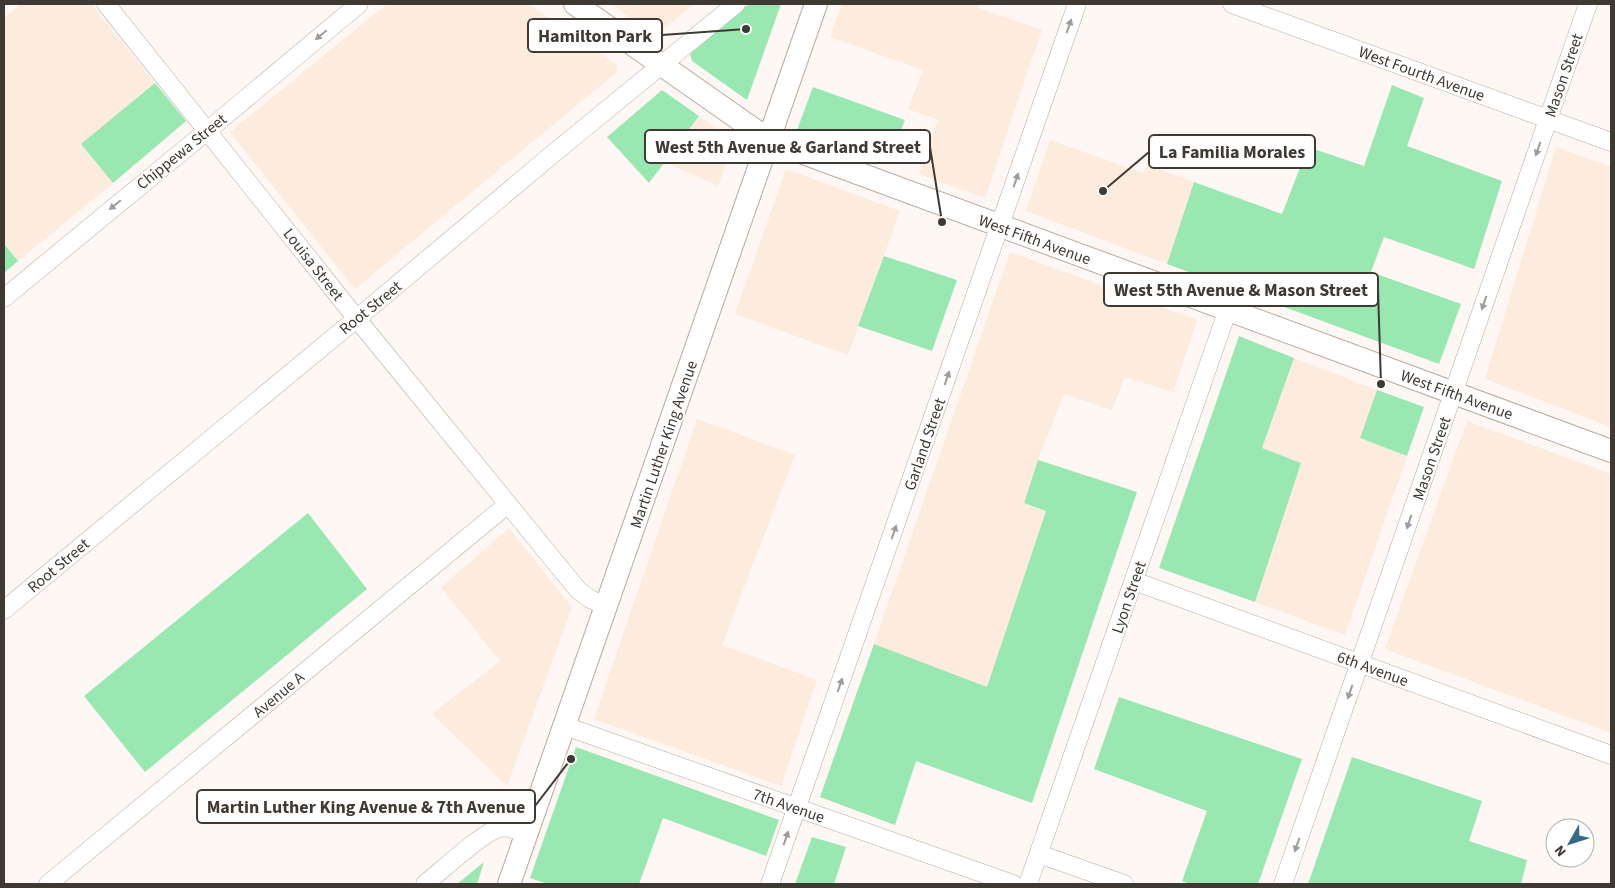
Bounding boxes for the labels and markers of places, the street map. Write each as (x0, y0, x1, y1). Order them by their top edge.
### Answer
callout: Hamilton Park (528, 19, 662, 52)
callout: West 5th Avenue & Garland Street (645, 130, 930, 163)
callout: La Familia Morales (1149, 135, 1315, 168)
callout: West 5th Avenue & Mason Street (1104, 273, 1378, 306)
callout: Martin Luther King Avenue & 7th Avenue (197, 790, 535, 823)

